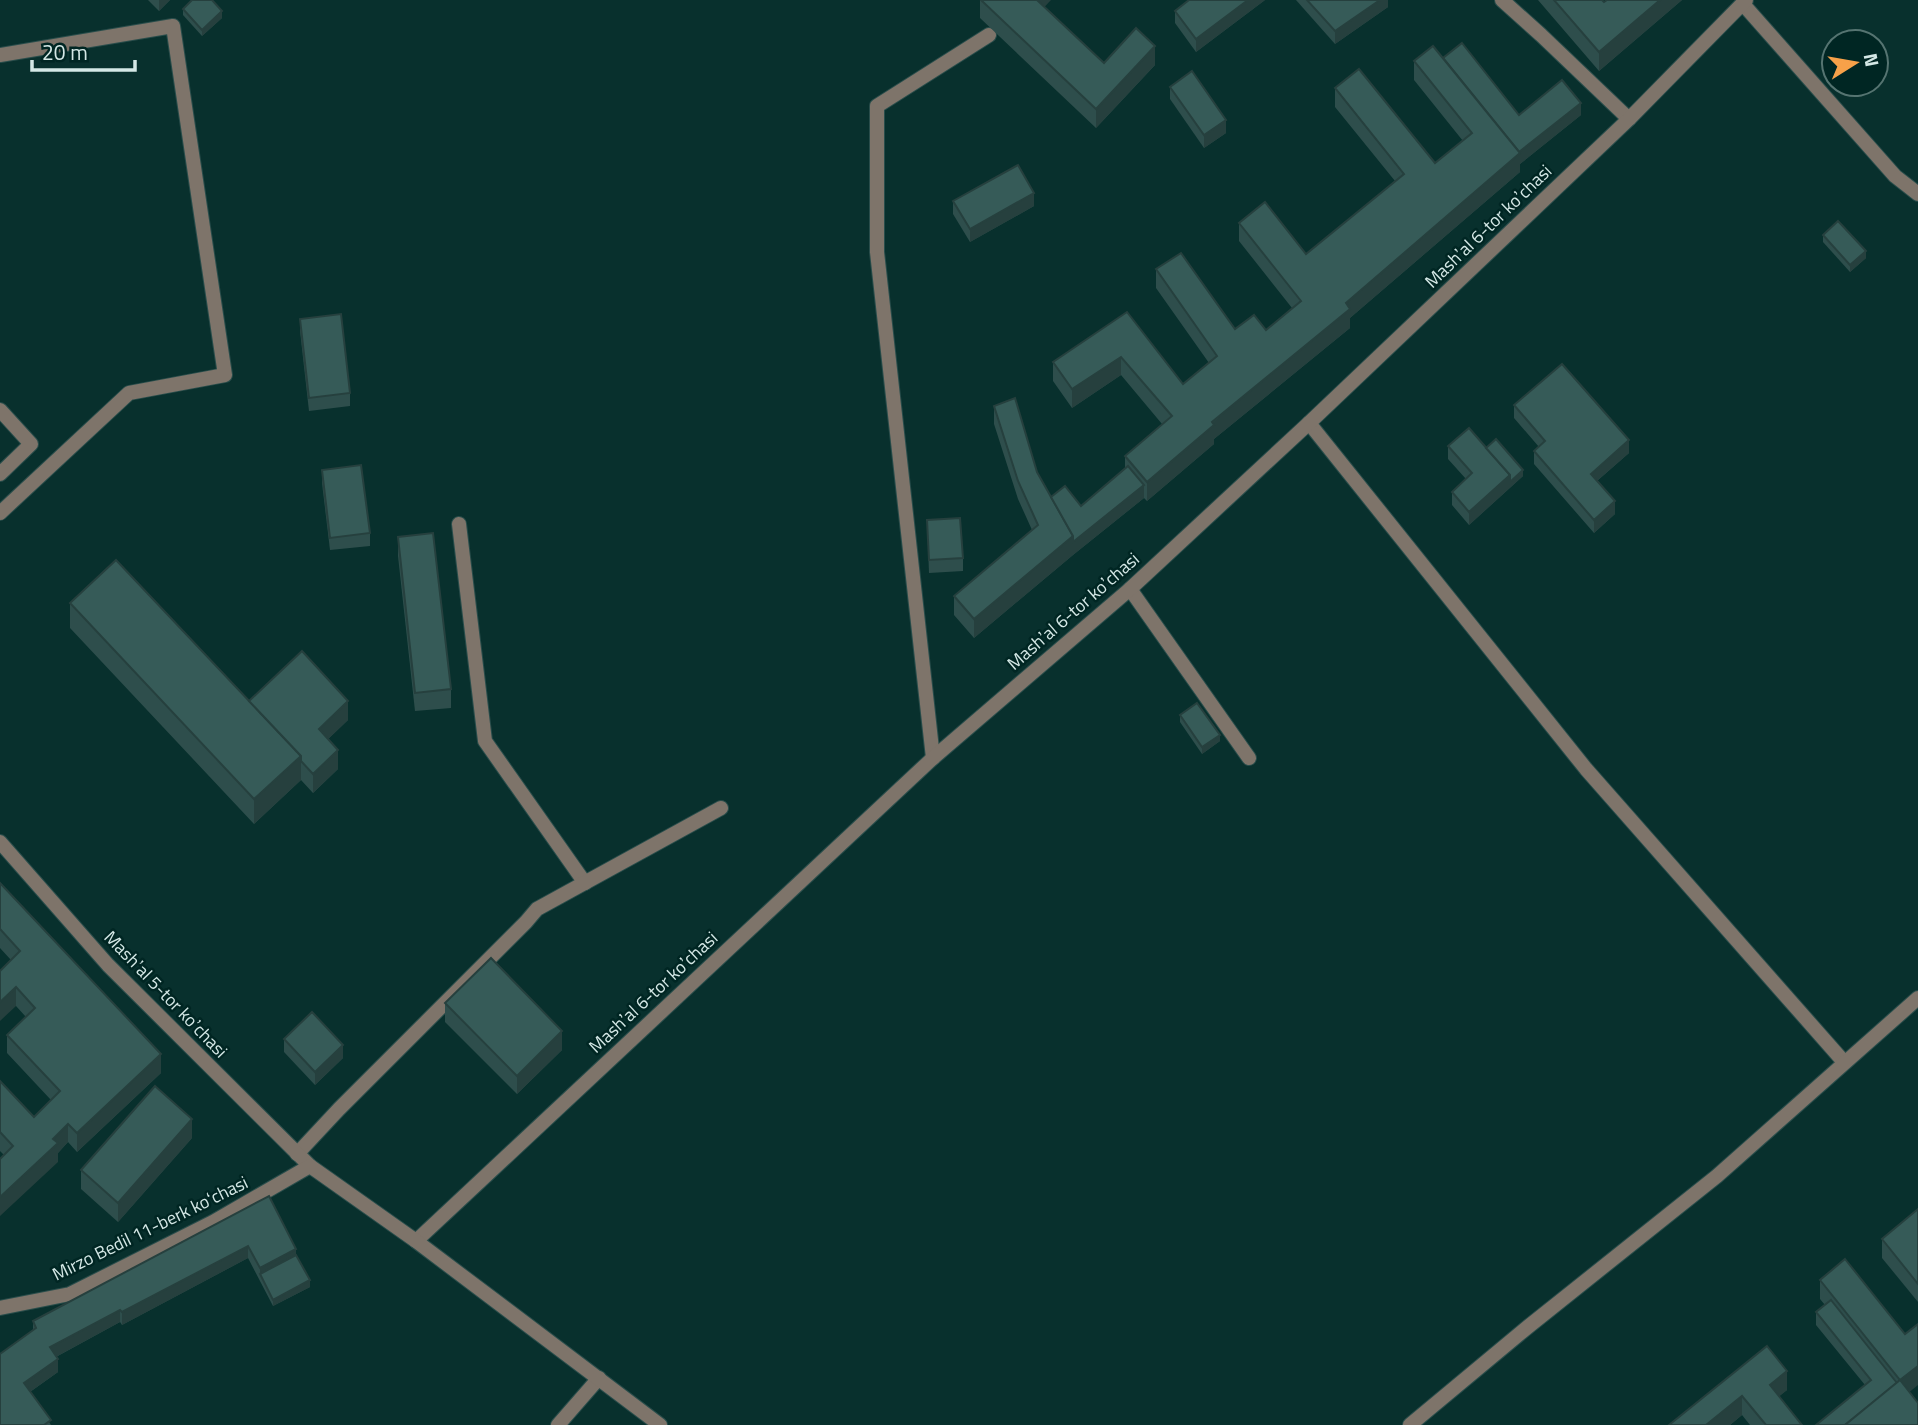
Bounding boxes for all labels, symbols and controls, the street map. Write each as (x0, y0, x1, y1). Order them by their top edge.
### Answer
scale bar (32, 28, 135, 72)
north arrow (1820, 28, 1890, 98)
text: 20 m (42, 36, 88, 68)
text: N (1857, 50, 1888, 69)
street label: Mashʼal 6-tor koʼchasi (1418, 158, 1558, 294)
street label: Mashʼal 6-tor koʼchasi (1001, 546, 1145, 676)
street label: Mashʼal 5-tor koʼchasi (98, 924, 234, 1064)
street label: Mashʼal 6-tor koʼchasi (582, 925, 724, 1059)
street label: Mirzo Bedil 11-berk koʻchasi (48, 1169, 252, 1287)

